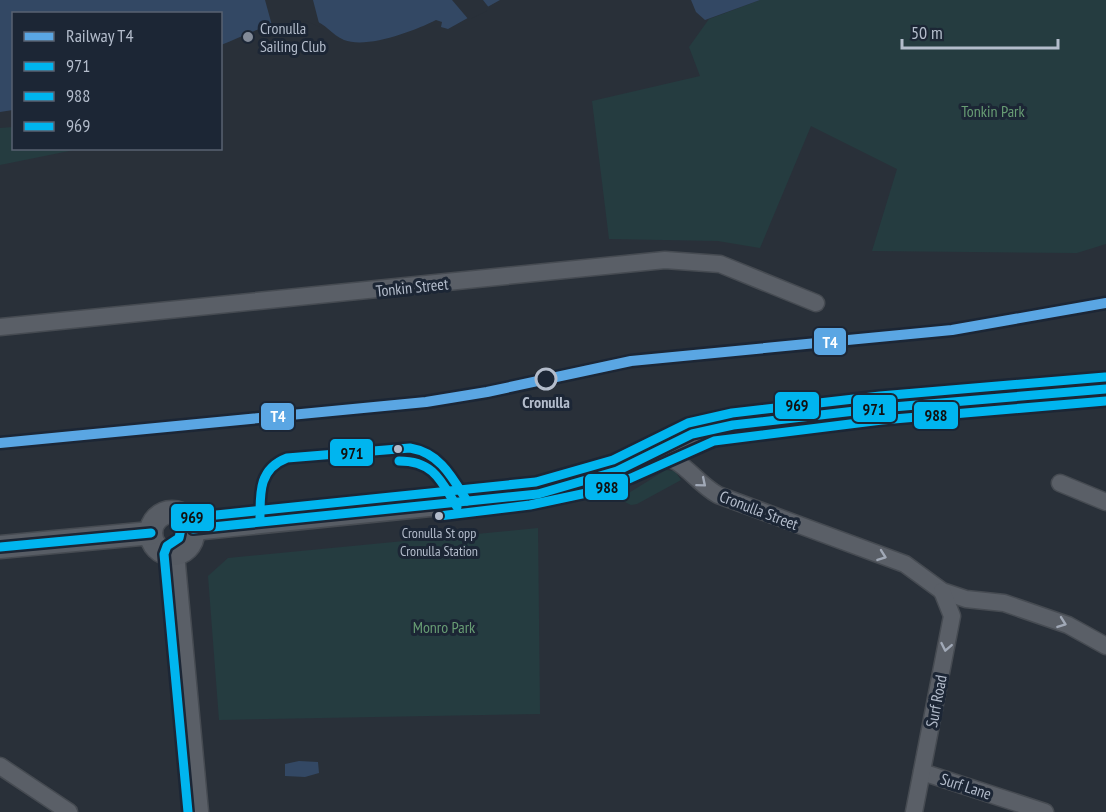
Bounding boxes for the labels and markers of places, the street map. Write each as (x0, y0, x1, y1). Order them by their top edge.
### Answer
place label: Cronulla Sailing Club (260, 18, 326, 56)
marker: Cronulla Sailing Club (241, 30, 255, 44)
marker: Cronulla (535, 368, 557, 390)
place label: Cronulla (522, 392, 570, 412)
unlabelled marker (392, 443, 404, 455)
marker: Cronulla St opp Cronulla Station (433, 510, 445, 522)
place label: Cronulla St opp Cronulla Station (400, 524, 478, 560)

